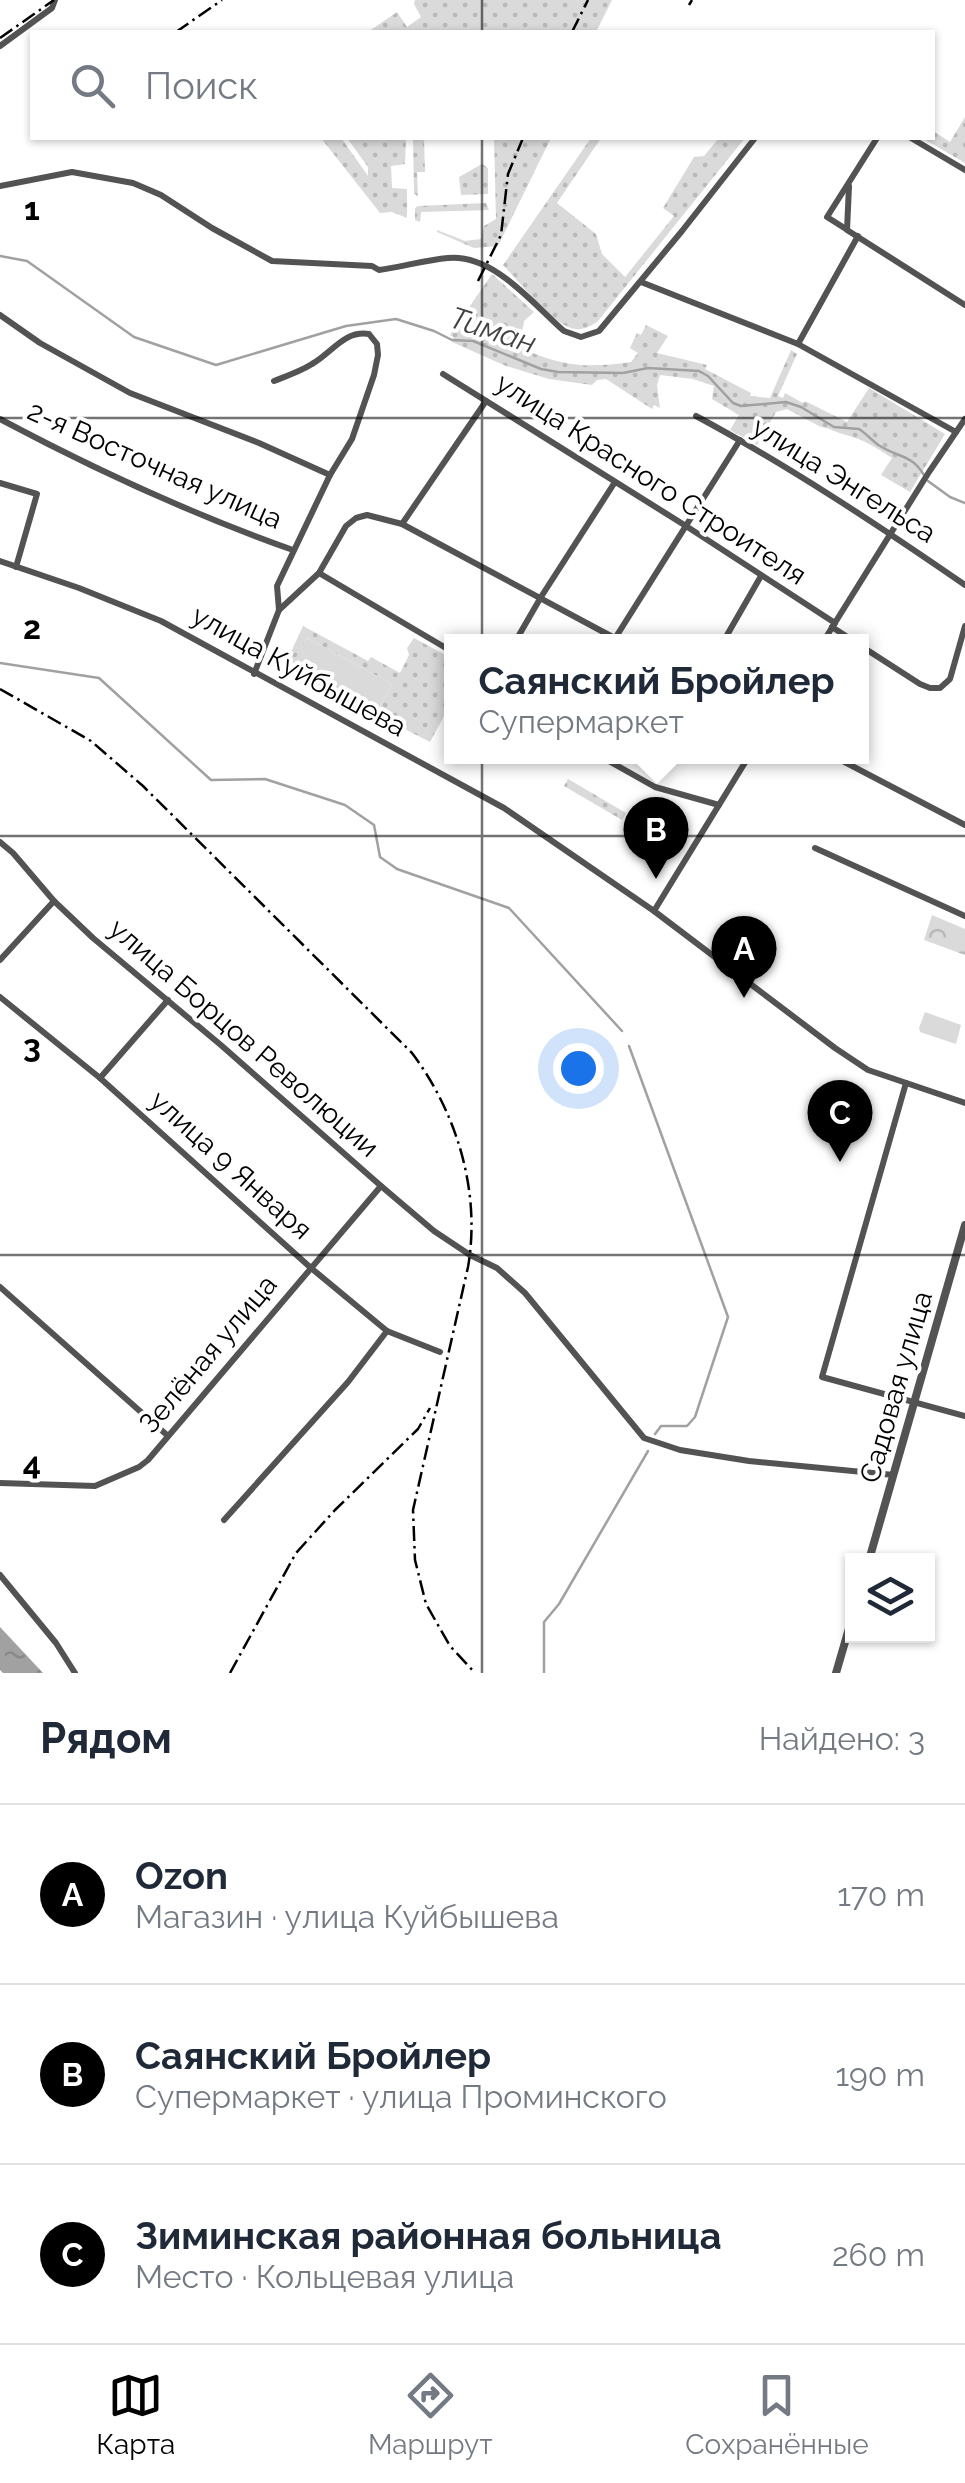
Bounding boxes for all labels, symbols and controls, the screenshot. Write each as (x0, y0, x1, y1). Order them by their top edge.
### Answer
search box (30, 30, 935, 140)
icon: search (65, 58, 120, 113)
text: Поиск (145, 63, 258, 108)
text: 1 (24, 190, 40, 227)
water label: Тиман (446, 300, 540, 360)
street label: улица Красного Строителя (490, 366, 812, 592)
street label: 2-я Восточная улица (23, 394, 287, 536)
street label: улица Энгельса (746, 410, 942, 550)
street label: улица Куйбышева (186, 598, 412, 744)
text: 2 (23, 609, 41, 646)
popup (444, 634, 869, 764)
text: Саянский Бройлер (478, 658, 835, 703)
text: Супермаркет (478, 703, 684, 740)
pin: B (624, 796, 688, 879)
street label: улица Борцов Революции (103, 912, 385, 1164)
pin: A (712, 916, 776, 998)
text: 3 (23, 1027, 41, 1064)
your location (553, 1043, 604, 1094)
pin: C (808, 1080, 872, 1162)
street label: улица 9 Января (143, 1084, 319, 1246)
street label: Зелёная улица (132, 1268, 284, 1440)
street label: Садовая улица (853, 1287, 939, 1487)
text: 4 (23, 1445, 41, 1482)
map controls (845, 1553, 935, 1643)
button: layers (845, 1553, 935, 1643)
text: Рядом (40, 1714, 172, 1763)
text: Найдено: 3 (759, 1720, 925, 1757)
text: Ozon (135, 1853, 228, 1898)
text: A (62, 1876, 83, 1913)
text: 170 m (837, 1876, 925, 1913)
text: Магазин · улица Куйбышева (135, 1898, 559, 1935)
text: Саянский Бройлер (135, 2033, 491, 2078)
text: B (62, 2056, 83, 2093)
text: 190 m (835, 2056, 925, 2093)
text: Супермаркет · улица Проминского (135, 2078, 667, 2115)
text: Зиминская районная больница (135, 2213, 721, 2258)
text: C (62, 2236, 83, 2273)
text: 260 m (832, 2236, 925, 2273)
text: Место · Кольцевая улица (135, 2258, 514, 2295)
tab: Карта (96, 2368, 175, 2461)
tab: Маршрут (368, 2368, 493, 2461)
tab: Сохранённые (685, 2368, 869, 2461)

